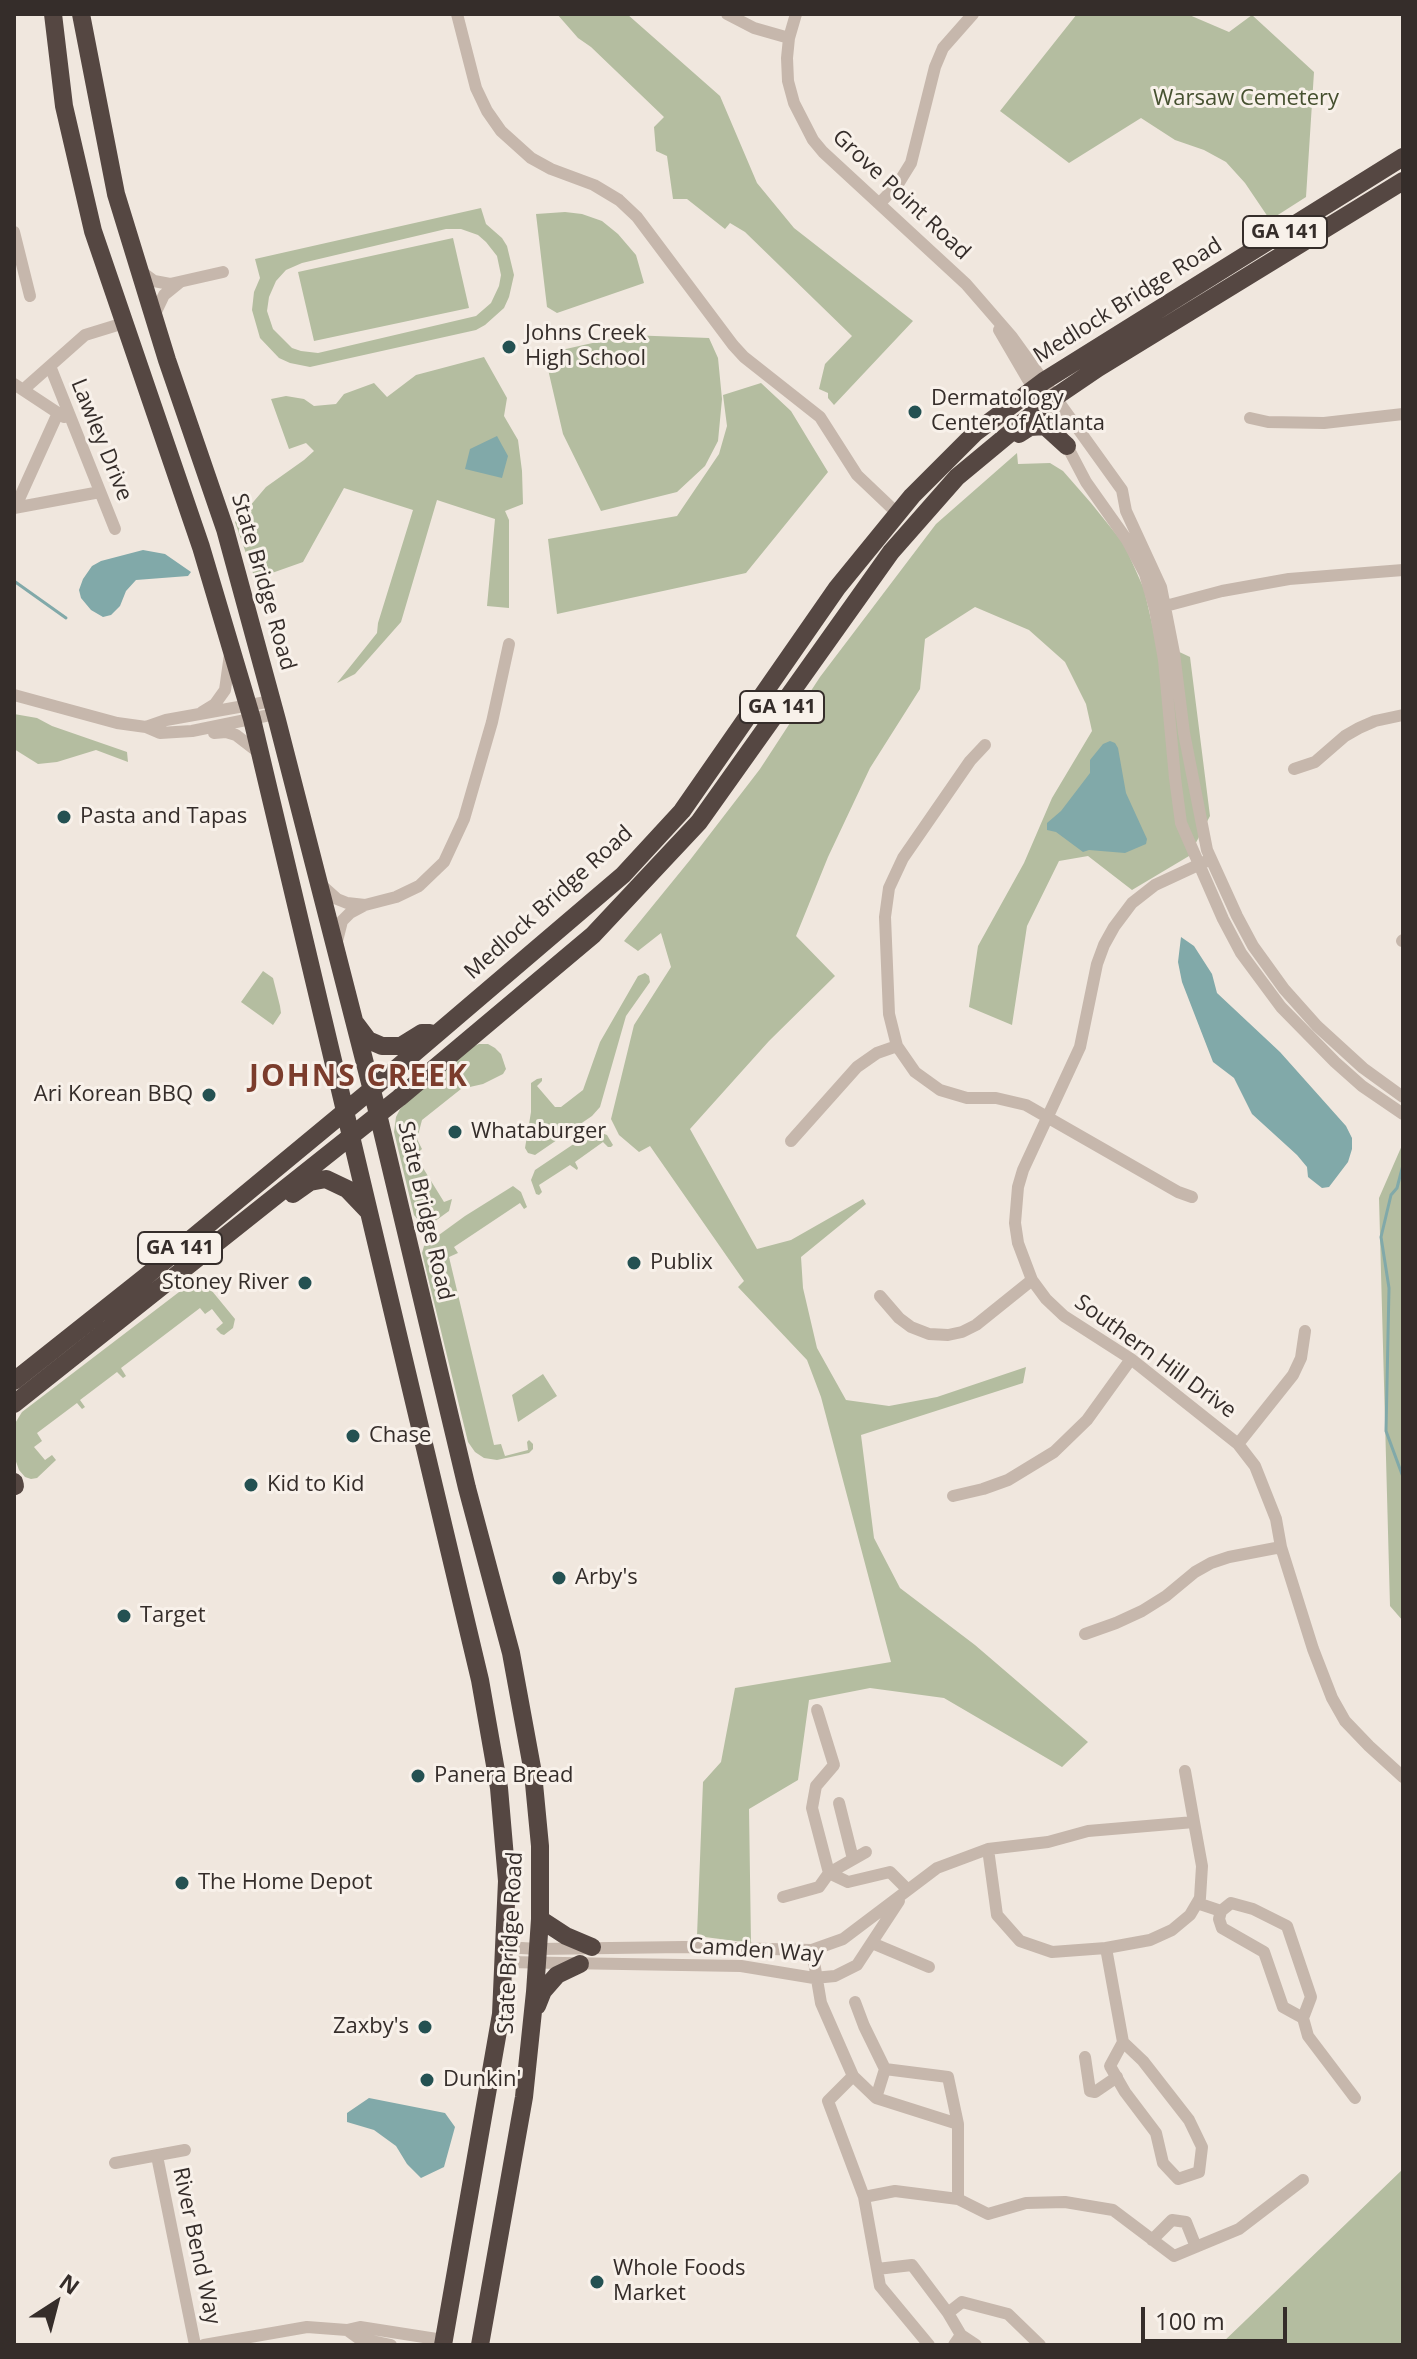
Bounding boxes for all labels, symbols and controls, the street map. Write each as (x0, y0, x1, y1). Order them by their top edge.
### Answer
park label: Warsaw Cemetery (1153, 86, 1339, 112)
street label: Grove Point Road (827, 124, 975, 266)
road number: GA 141 (1243, 216, 1327, 248)
street label: Medlock Bridge Road (1029, 232, 1227, 370)
place label: Johns Creek High School (525, 321, 646, 372)
marker: Johns Creek High School (500, 338, 518, 356)
street label: Lawley Drive (65, 375, 137, 505)
place label: Dermatology Center of Atlanta (931, 386, 1105, 438)
marker: Dermatology Center of Atlanta (906, 403, 924, 421)
street label: State Bridge Road (225, 491, 301, 673)
road number: GA 141 (740, 691, 824, 723)
place label: Pasta and Tapas (80, 804, 247, 830)
marker: Pasta and Tapas (55, 808, 73, 826)
street label: Medlock Bridge Road (460, 821, 638, 985)
district label: JOHNS CREEK (249, 1059, 469, 1095)
place label: Ari Korean BBQ (34, 1082, 193, 1108)
marker: Ari Korean BBQ (200, 1086, 218, 1104)
street label: State Bridge Road (392, 1119, 458, 1303)
place label: Whataburger (471, 1119, 606, 1145)
marker: Whataburger (446, 1123, 464, 1141)
road number: GA 141 (138, 1232, 222, 1264)
place label: Publix (650, 1250, 713, 1276)
marker: Publix (625, 1254, 643, 1272)
place label: Stoney River (162, 1270, 289, 1296)
marker: Stoney River (296, 1274, 314, 1292)
street label: Southern Hill Drive (1069, 1290, 1241, 1424)
place label: Chase (369, 1423, 431, 1449)
marker: Chase (344, 1427, 362, 1445)
place label: Kid to Kid (267, 1472, 364, 1498)
marker: Kid to Kid (242, 1476, 260, 1494)
place label: Arby's (575, 1565, 638, 1591)
marker: Arby's (550, 1569, 568, 1587)
place label: Target (140, 1603, 205, 1629)
marker: Target (115, 1607, 133, 1625)
place label: Panera Bread (434, 1763, 573, 1789)
marker: Panera Bread (409, 1767, 427, 1785)
street label: State Bridge Road (493, 1851, 529, 2035)
place label: The Home Depot (198, 1870, 372, 1896)
marker: The Home Depot (173, 1874, 191, 1892)
street label: Camden Way (688, 1933, 824, 1969)
place label: Zaxby's (333, 2014, 409, 2040)
marker: Zaxby's (416, 2018, 434, 2036)
place label: Dunkin' (443, 2067, 521, 2093)
marker: Dunkin' (418, 2071, 436, 2089)
street label: River Bend Way (166, 2165, 226, 2327)
place label: Whole Foods Market (613, 2256, 745, 2308)
north arrow (16, 2263, 96, 2343)
text: N (54, 2266, 86, 2301)
marker: Whole Foods Market (588, 2273, 606, 2291)
scale bar (1145, 2291, 1291, 2341)
text: 100 m (1155, 2304, 1225, 2337)

